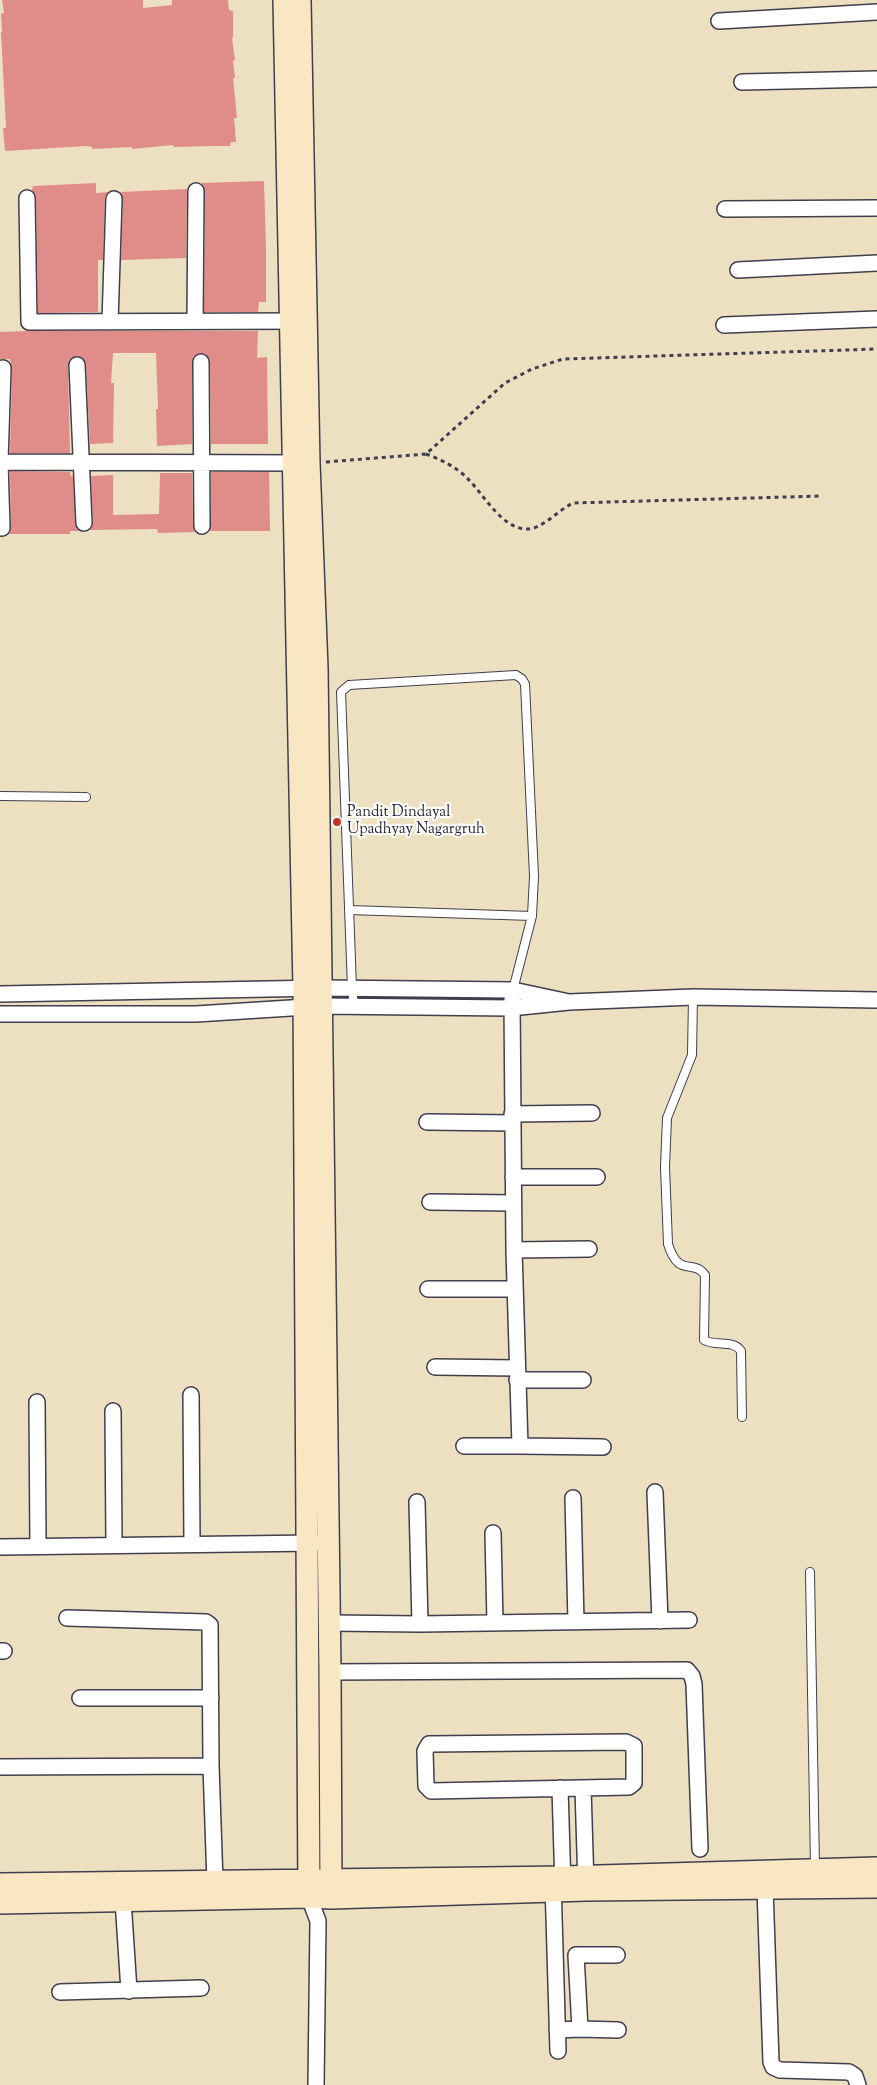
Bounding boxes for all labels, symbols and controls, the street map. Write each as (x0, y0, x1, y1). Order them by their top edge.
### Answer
place label: Pandit Dindayal Upadhyay Nagargruh (347, 804, 485, 839)
marker: Pandit Dindayal Upadhyay Nagargruh (331, 816, 343, 828)

